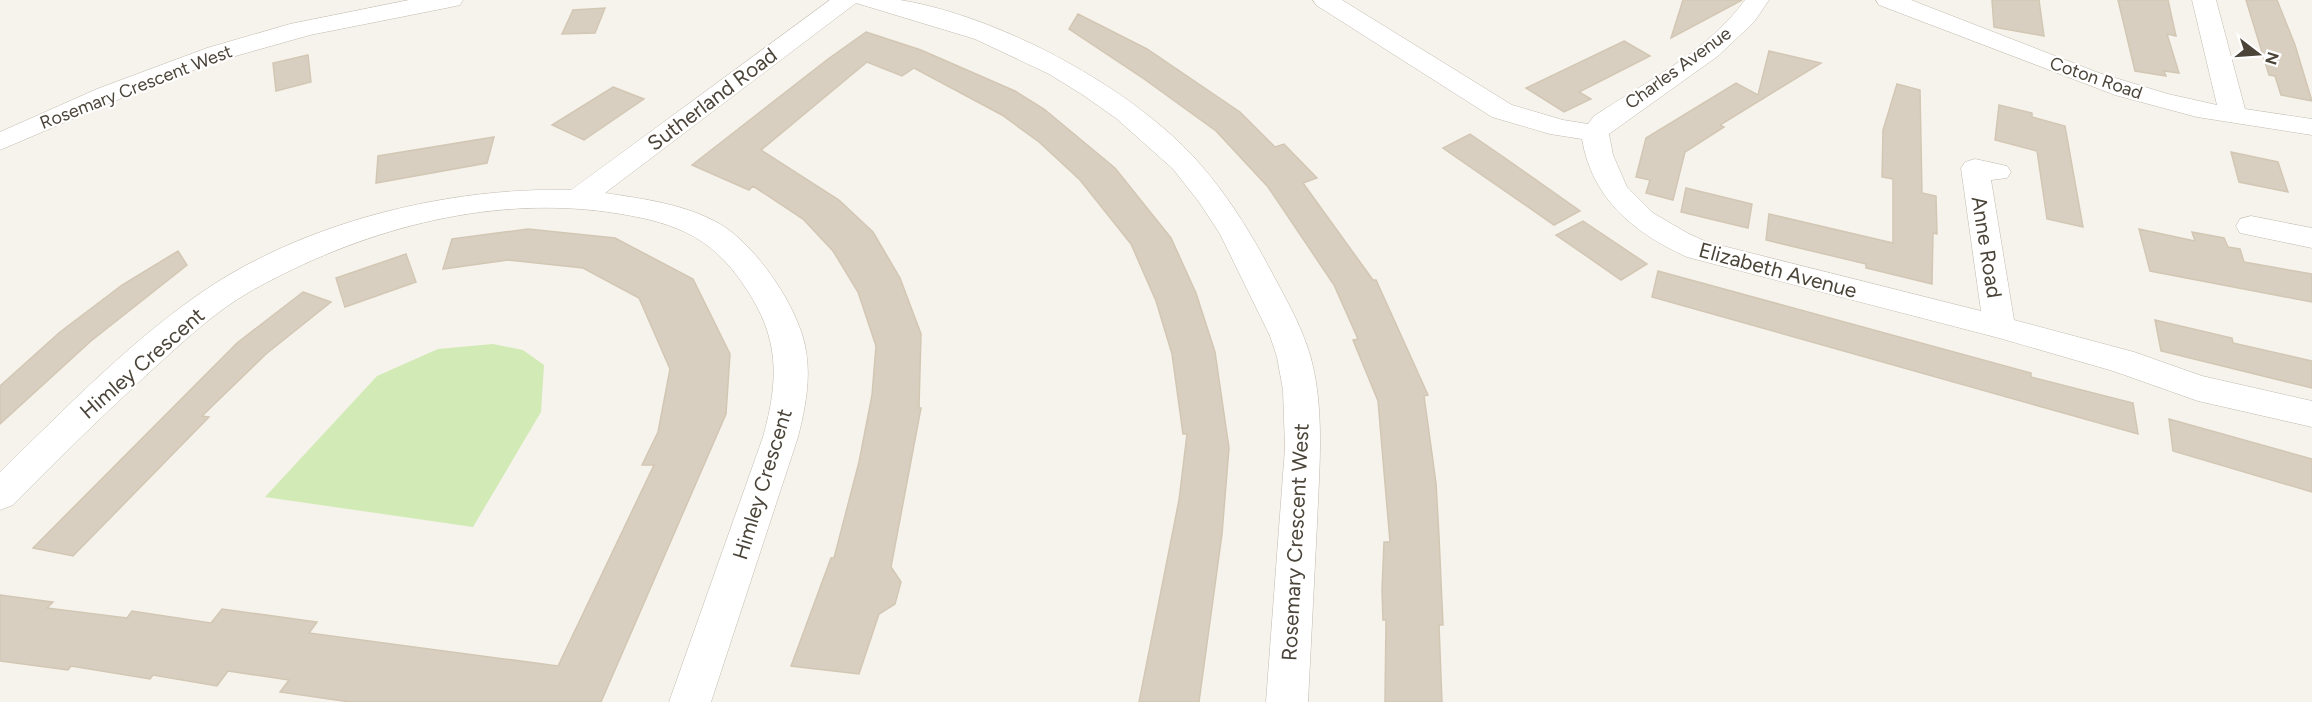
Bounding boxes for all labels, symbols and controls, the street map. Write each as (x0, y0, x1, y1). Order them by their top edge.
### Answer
street label: Charles Avenue (1621, 22, 1735, 114)
north arrow (2228, 24, 2288, 84)
street label: Rosemary Crescent West (37, 40, 235, 134)
street label: Sutherland Road (642, 42, 782, 156)
text: N (2261, 50, 2283, 67)
street label: Coton Road (2047, 52, 2145, 104)
street label: Anne Road (1967, 194, 2007, 300)
street label: Elizabeth Avenue (1696, 237, 1860, 303)
street label: Himley Crescent (75, 302, 209, 424)
street label: Himley Crescent (727, 405, 797, 563)
street label: Rosemary Crescent West (1276, 422, 1314, 662)

